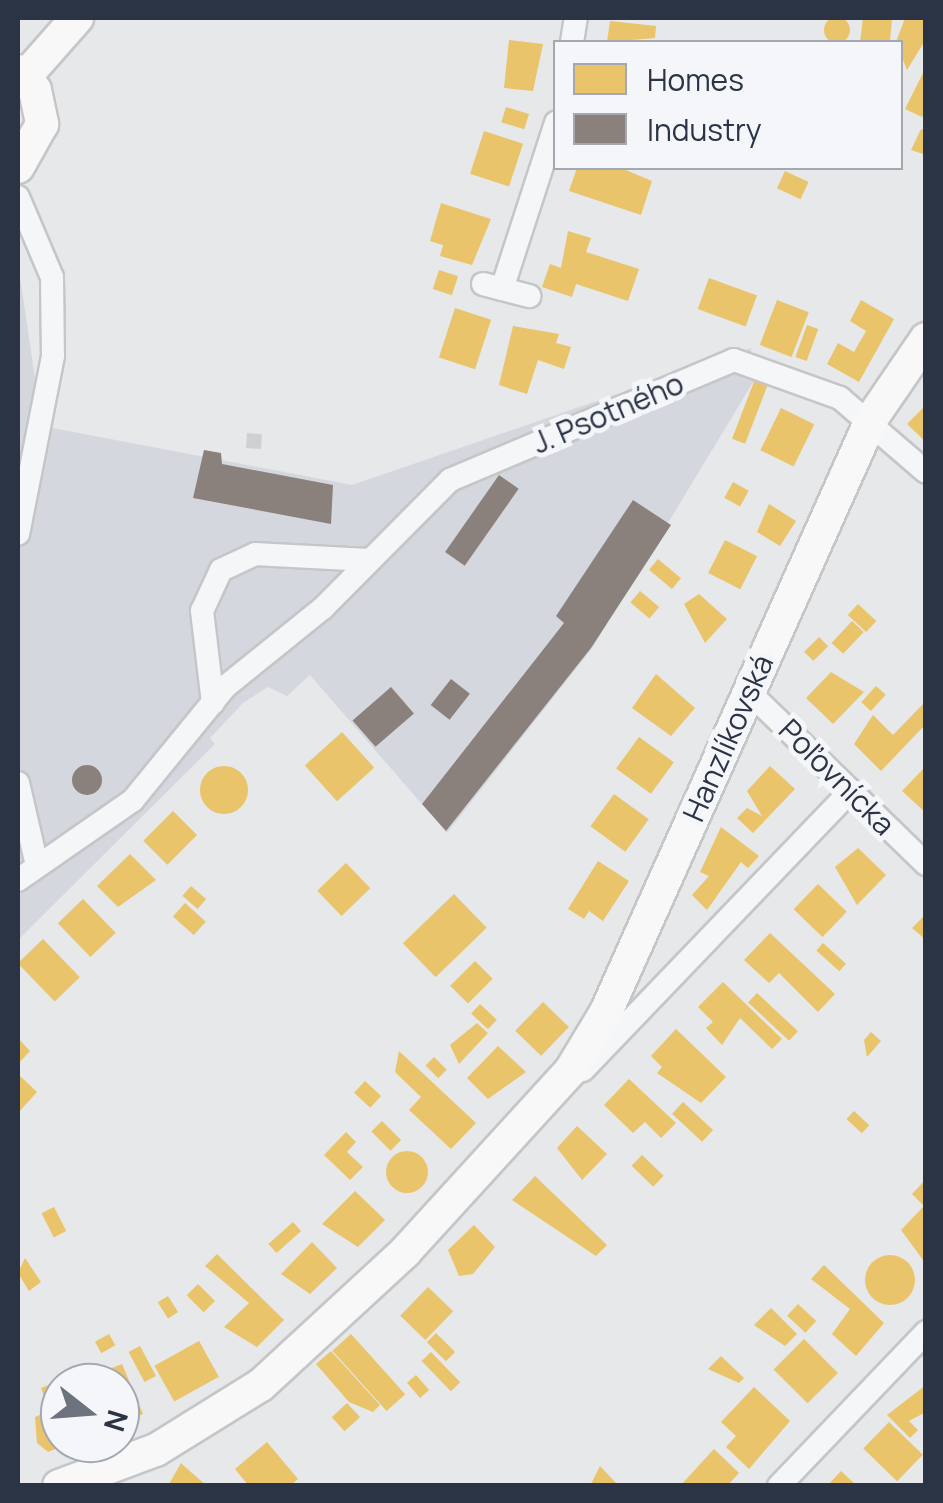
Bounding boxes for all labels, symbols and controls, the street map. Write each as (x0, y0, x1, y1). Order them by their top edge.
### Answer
legend (553, 40, 903, 170)
text: Homes (647, 59, 744, 100)
text: Industry (647, 109, 762, 150)
street label: J. Psotného (527, 365, 689, 461)
street label: Hanzlíkovská (675, 649, 781, 827)
street label: Poľovnícka (772, 712, 902, 842)
north arrow (40, 1363, 140, 1463)
text: N (96, 1406, 138, 1436)

